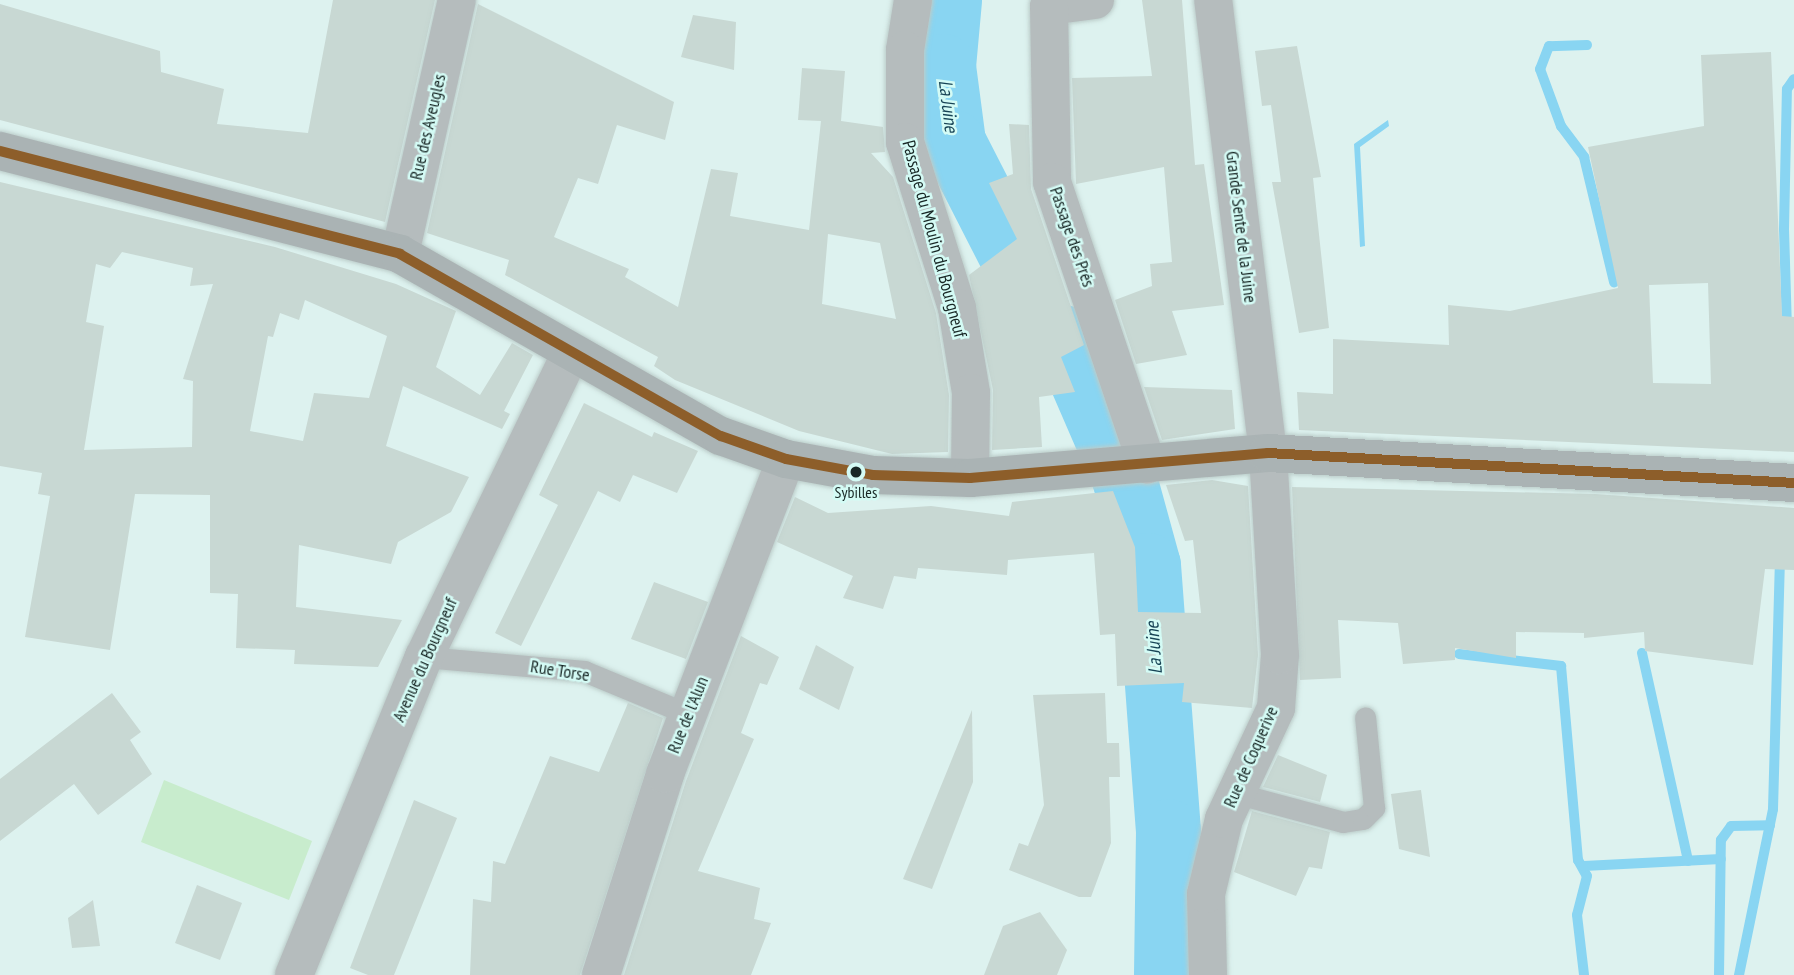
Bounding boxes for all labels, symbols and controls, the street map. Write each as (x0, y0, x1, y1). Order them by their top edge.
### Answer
street label: Rue des Aveugles (405, 72, 451, 182)
water label: La Juine (933, 79, 963, 133)
street label: Passage du Moulin du Bourgneuf (897, 138, 971, 340)
street label: Grande Sente de la Juine (1221, 150, 1261, 304)
street label: Passage des Prés (1045, 184, 1099, 290)
marker: Sybilles (849, 465, 863, 479)
place label: Sybilles (835, 482, 877, 502)
street label: Avenue du Bourgneuf (388, 595, 462, 725)
water label: La Juine (1141, 621, 1167, 675)
street label: Rue Torse (529, 656, 591, 686)
street label: Rue de l'Alun (663, 673, 713, 757)
street label: Rue de Coquerive (1219, 703, 1283, 811)

